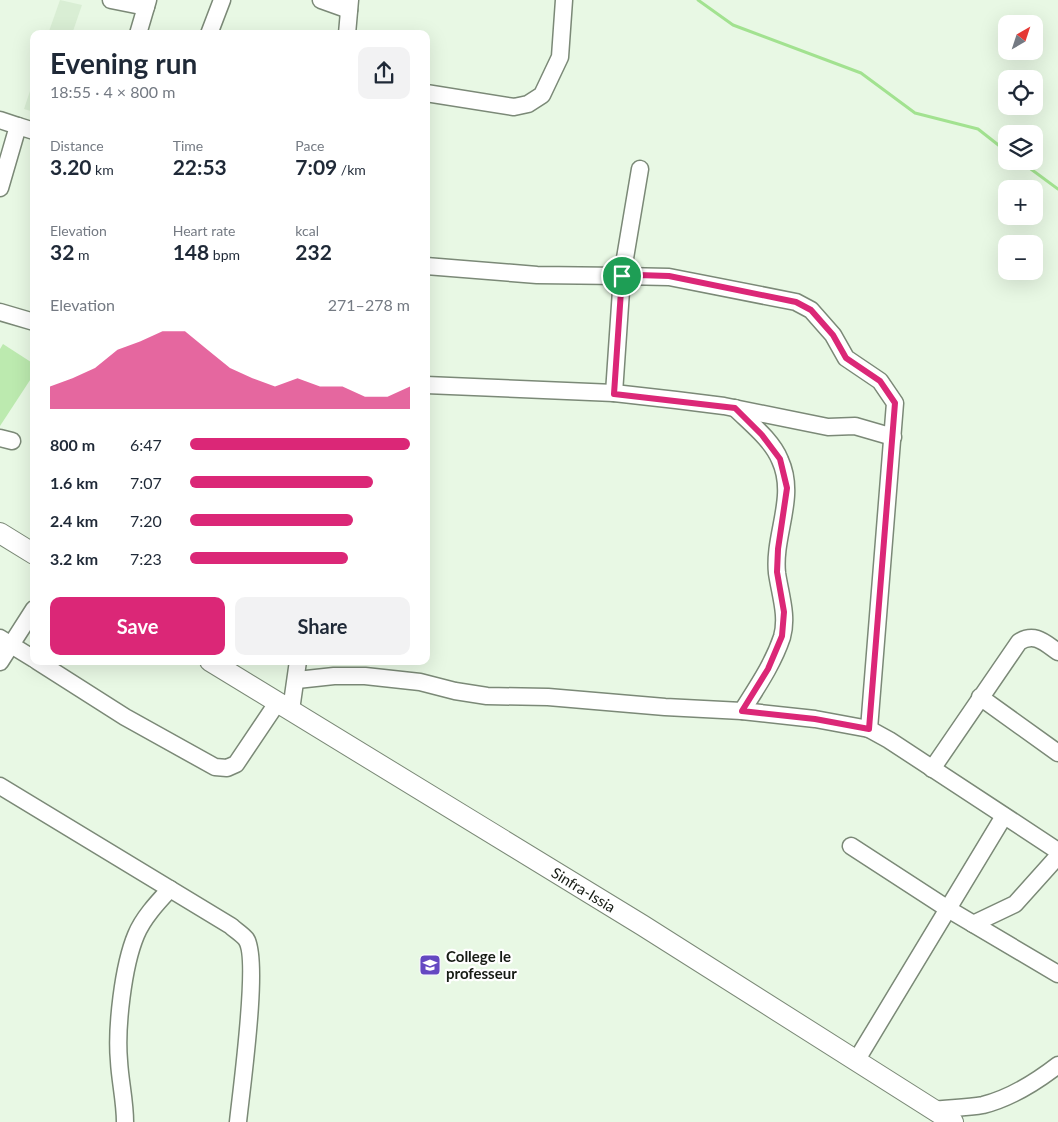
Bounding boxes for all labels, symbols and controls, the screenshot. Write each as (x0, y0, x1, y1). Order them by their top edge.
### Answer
north arrow (998, 15, 1042, 60)
map controls (998, 15, 1043, 280)
text: Evening run (50, 46, 197, 80)
button: share (358, 47, 410, 99)
button: locate (998, 70, 1043, 115)
text: 18:55 · 4 × 800 m (50, 82, 175, 101)
button: layers (998, 125, 1043, 170)
text: Distance (50, 137, 104, 154)
text: Time (173, 137, 203, 154)
text: Pace (295, 137, 324, 154)
text: 3.20 (50, 154, 92, 179)
text: 22:53 (173, 154, 227, 179)
text: 7:09 (295, 154, 337, 179)
text: km (92, 161, 114, 178)
text: /km (337, 161, 366, 178)
button: + (998, 180, 1043, 225)
text: Elevation (50, 222, 107, 239)
text: Heart rate (173, 222, 235, 239)
text: kcal (295, 222, 319, 239)
button: − (998, 235, 1043, 280)
text: 32 (50, 239, 74, 264)
text: 148 (173, 239, 209, 264)
text: 232 (295, 239, 332, 264)
text: m (74, 246, 89, 263)
text: bpm (209, 246, 240, 263)
pin (601, 255, 643, 297)
icon: arrive (608, 262, 636, 290)
text: Elevation (50, 295, 115, 314)
text: 271–278 m (328, 295, 410, 314)
text: 800 m (50, 435, 95, 454)
text: 6:47 (130, 435, 162, 454)
text: 1.6 km (50, 473, 98, 492)
text: 7:07 (130, 473, 162, 492)
text: 2.4 km (50, 511, 98, 530)
text: 7:20 (130, 511, 162, 530)
text: 3.2 km (50, 549, 98, 568)
text: 7:23 (130, 549, 162, 568)
button: Save (50, 597, 225, 655)
button: Share (235, 597, 410, 655)
street label: Sinfra-Issia (548, 863, 619, 916)
place label: College le professeur (446, 947, 517, 982)
school or university icon: College le professeur (418, 953, 442, 977)

